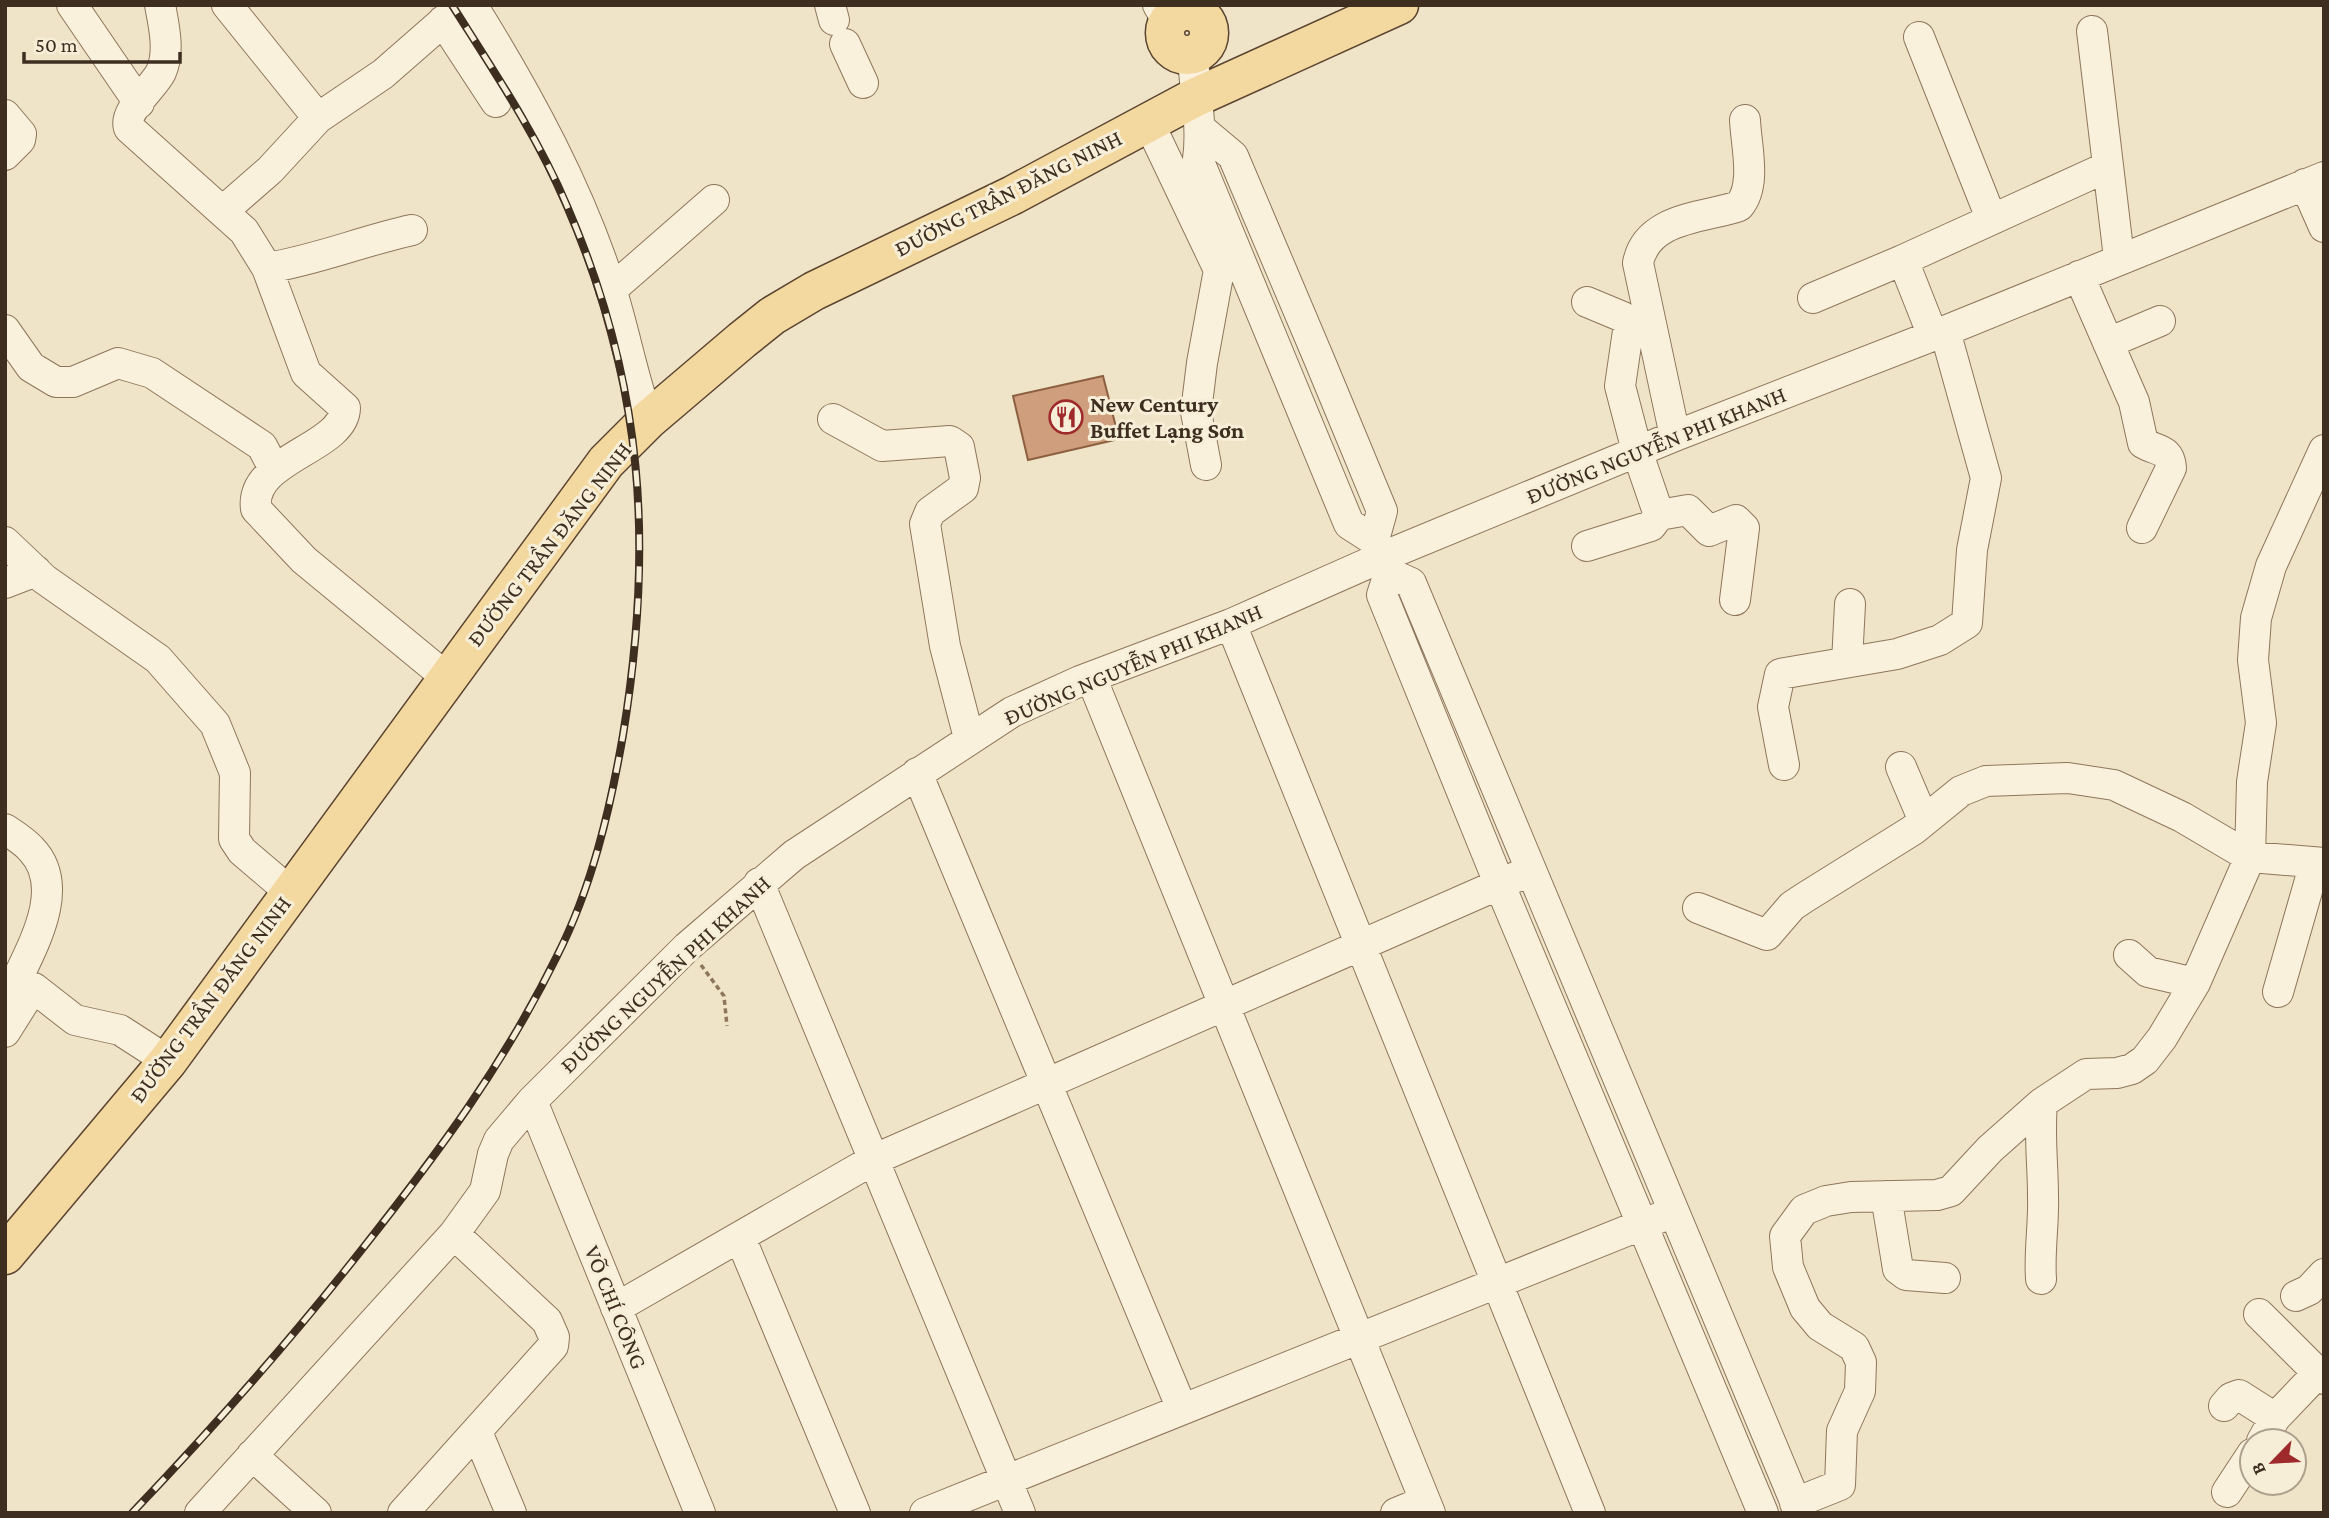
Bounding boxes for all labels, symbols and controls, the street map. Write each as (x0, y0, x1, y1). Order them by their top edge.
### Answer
scale bar (24, 21, 180, 65)
text: 50 m (35, 33, 78, 57)
street label: ĐƯỜNG TRẦN ĐĂNG NINH (890, 124, 1126, 262)
street label: ĐƯỜNG NGUYỄN PHI KHANH (1522, 381, 1790, 509)
place label: New Century Buffet Lạng Sơn (1090, 391, 1244, 443)
restaurant icon: New Century Buffet Lạng Sơn (1047, 398, 1085, 436)
street label: ĐƯỜNG TRẦN ĐĂNG NINH (461, 437, 637, 651)
street label: ĐƯỜNG NGUYỄN PHI KHANH (1000, 598, 1266, 730)
street label: ĐƯỜNG NGUYỄN PHI KHANH (555, 870, 775, 1078)
street label: ĐƯỜNG TRẦN ĐĂNG NINH (124, 891, 296, 1107)
street label: VÕ CHÍ CÔNG (579, 1241, 653, 1373)
north arrow (2238, 1427, 2308, 1497)
text: B (2246, 1459, 2270, 1478)

